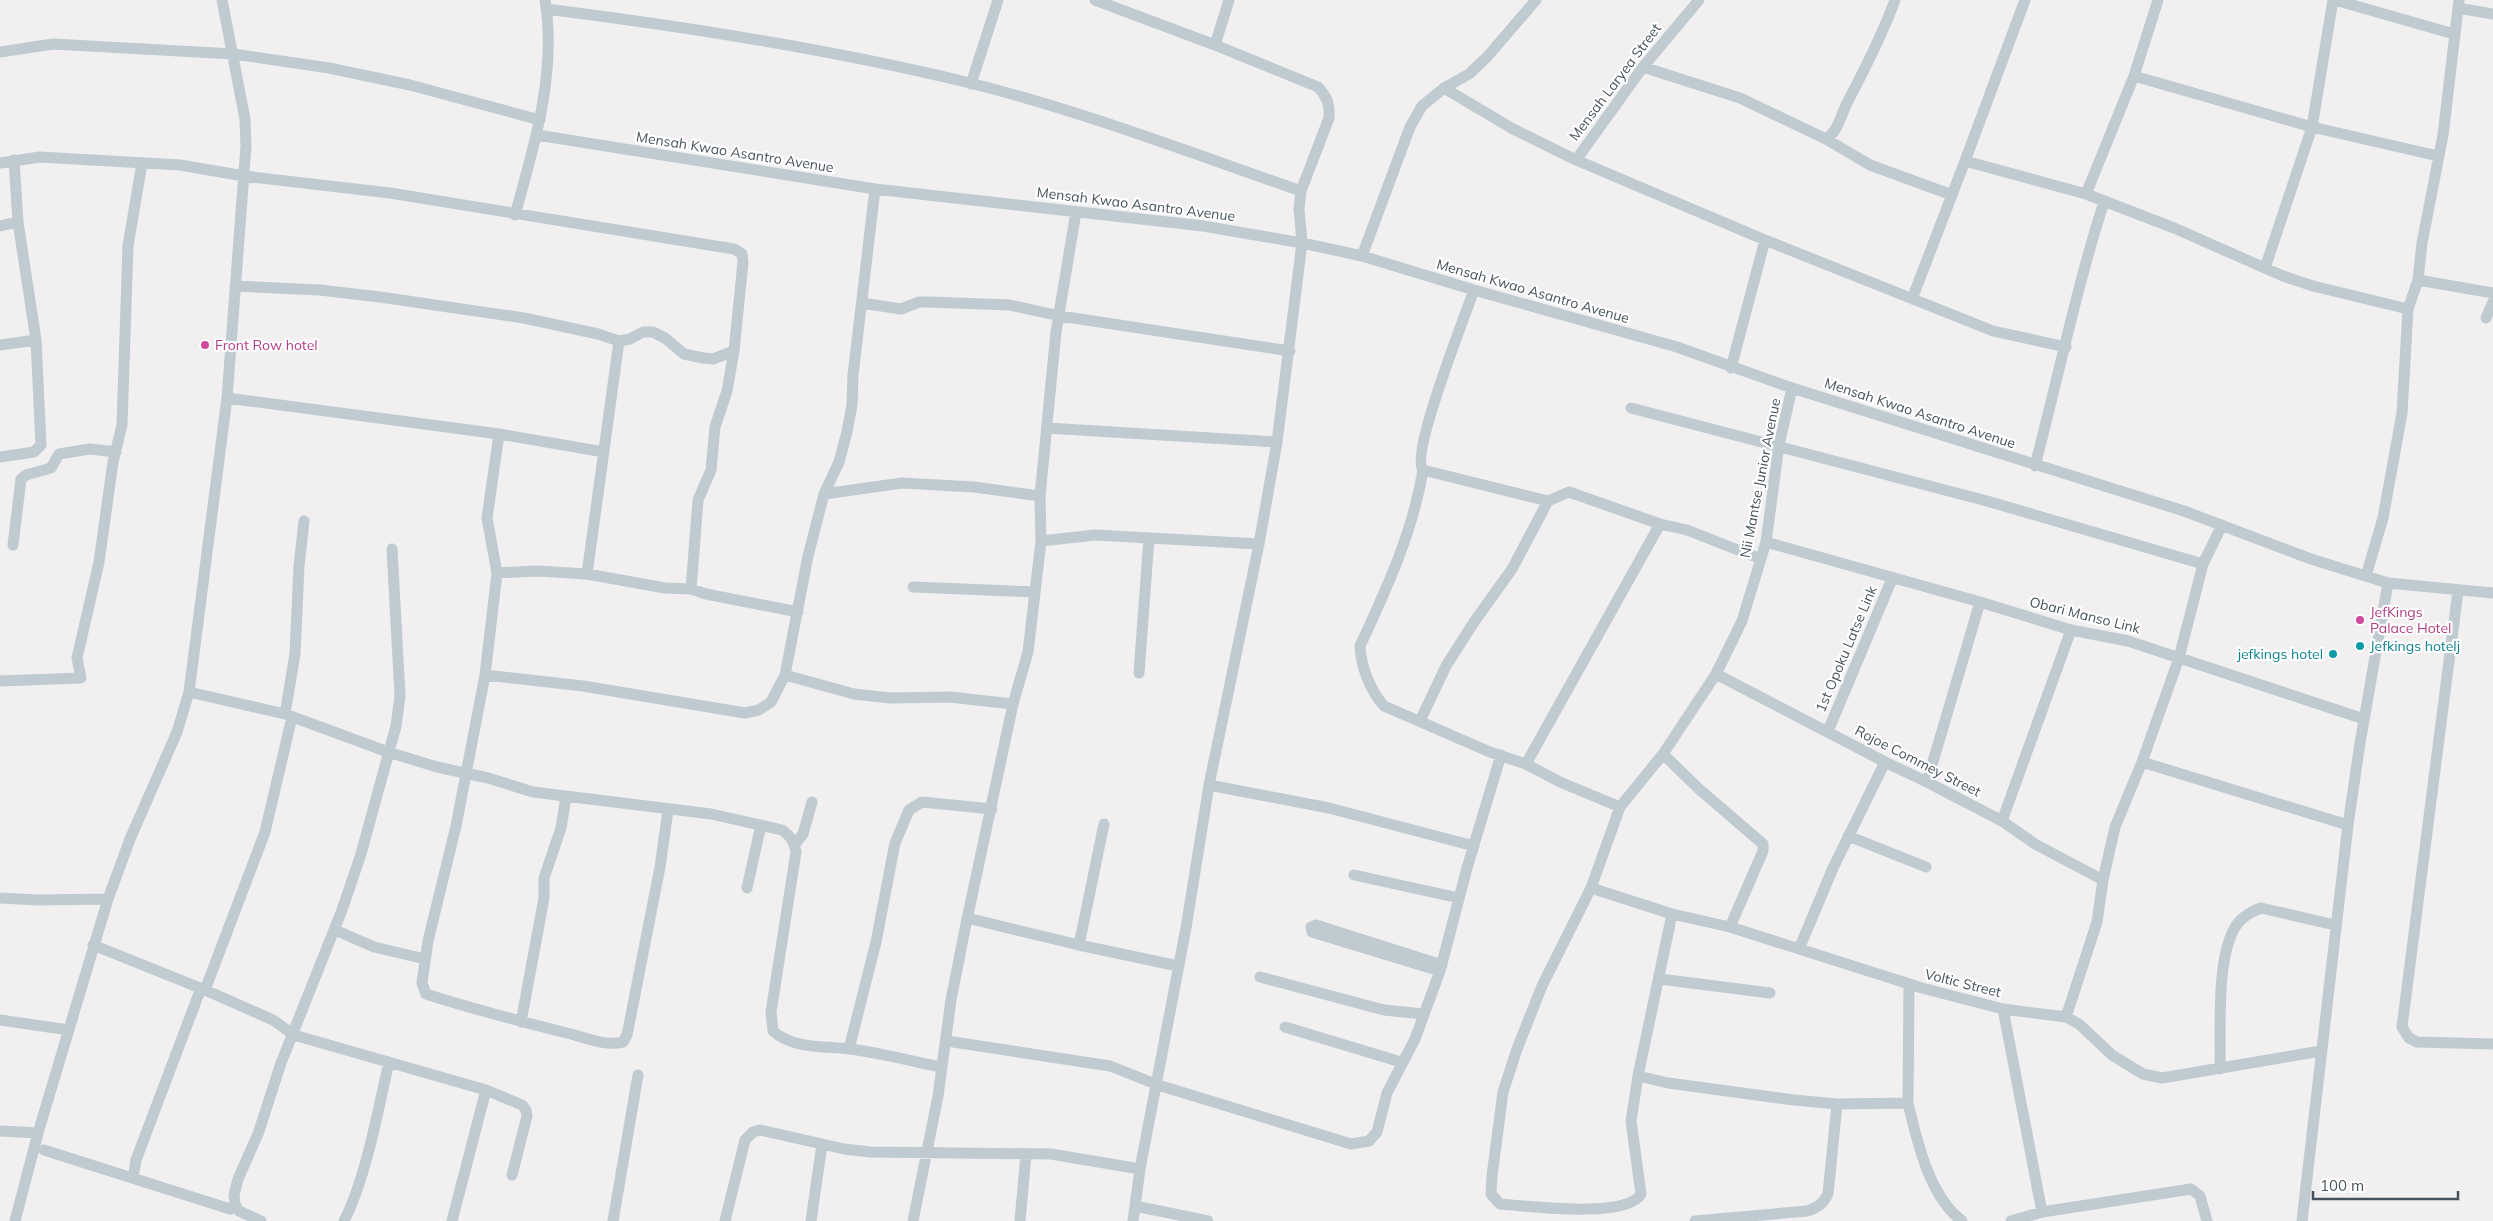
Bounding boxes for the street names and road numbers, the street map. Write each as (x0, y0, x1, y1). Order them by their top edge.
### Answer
street label: Mensah Laryea Street (1565, 20, 1665, 144)
street label: Mensah Kwao Asantro Avenue (635, 127, 835, 177)
street label: Mensah Kwao Asantro Avenue (1036, 183, 1236, 225)
street label: Mensah Kwao Asantro Avenue (1435, 255, 1631, 327)
street label: Mensah Kwao Asantro Avenue (1822, 374, 2018, 452)
street label: Nii Mantse Junior Avenue (1736, 397, 1784, 559)
street label: 1st Opoku Latse Link (1811, 582, 1881, 715)
street label: Obari Manso Link (2028, 593, 2143, 638)
street label: Rojoe Commey Street (1852, 721, 1984, 801)
street label: Voltic Street (1923, 965, 2003, 1001)

